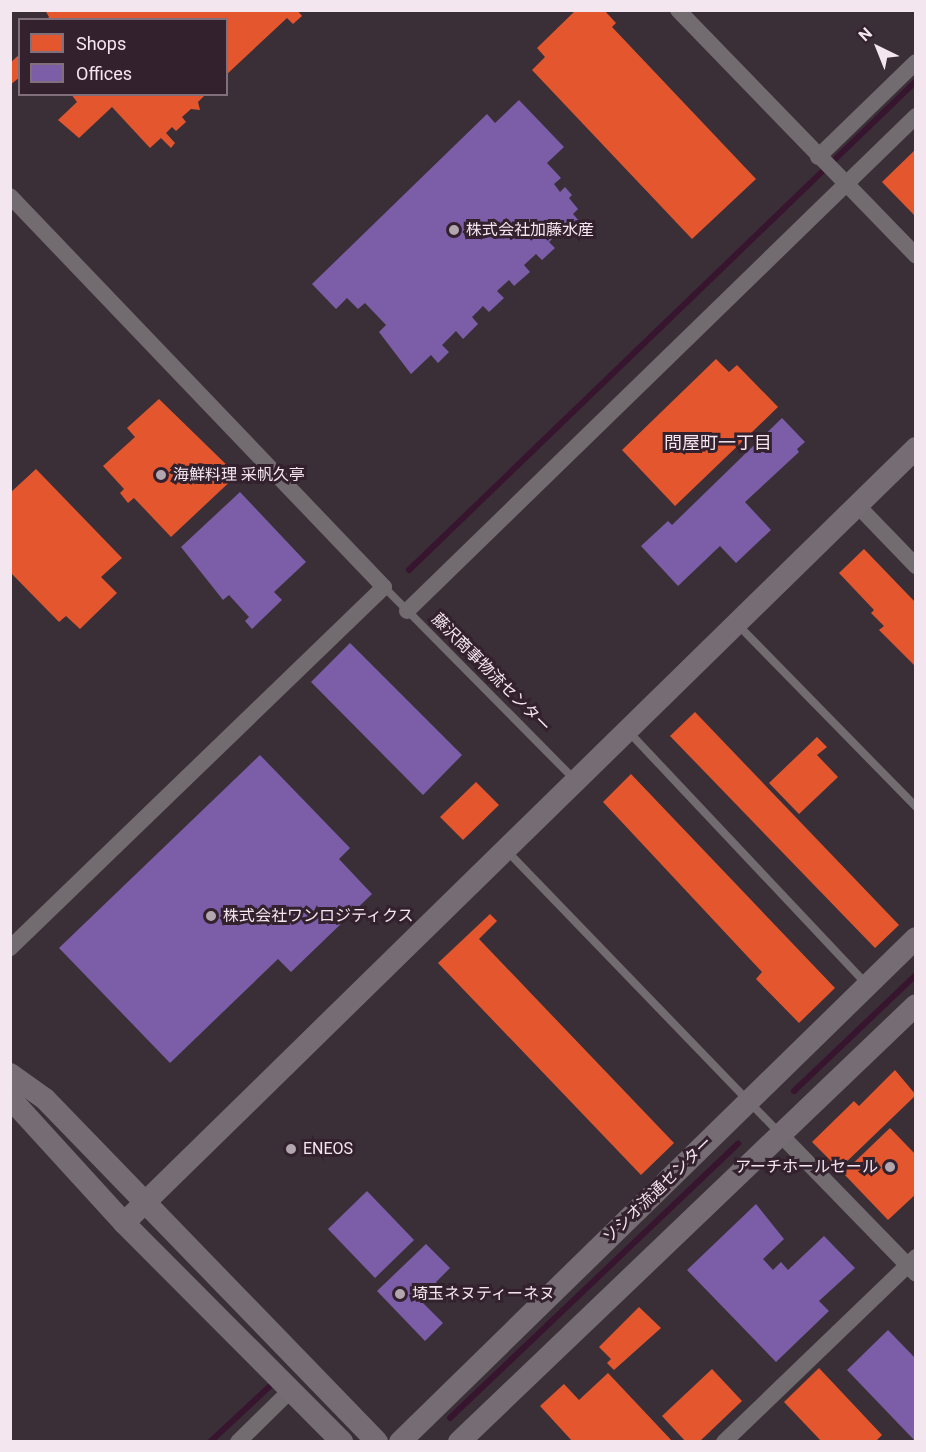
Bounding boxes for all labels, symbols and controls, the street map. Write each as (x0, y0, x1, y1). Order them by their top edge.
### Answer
legend (18, 18, 228, 96)
north arrow (848, 18, 908, 78)
text: N (855, 24, 876, 45)
text: Shops (76, 33, 126, 54)
text: Offices (76, 63, 132, 84)
place label: 株式会社加藤水産 (466, 220, 594, 240)
marker: 株式会社加藤水産 (447, 223, 461, 237)
district label: 問屋町一丁目 (664, 432, 772, 454)
place label: 海鮮料理 采帆久亭 (173, 465, 305, 485)
marker: 海鮮料理 采帆久亭 (154, 468, 168, 482)
street label: 藤沢商事物流センター (428, 610, 554, 736)
place label: 株式会社ワンロジティクス (223, 906, 415, 926)
marker: 株式会社ワンロジティクス (204, 909, 218, 923)
street label: ソシオ流通センター (600, 1133, 716, 1247)
place label: ENEOS (303, 1139, 353, 1159)
marker: ENEOS (284, 1142, 298, 1156)
place label: アーチホールセール (735, 1157, 878, 1177)
marker: アーチホールセール (883, 1160, 897, 1174)
place label: 埼玉ネヌティーネヌ (412, 1284, 556, 1304)
marker: 埼玉ネヌティーネヌ (393, 1287, 407, 1301)

